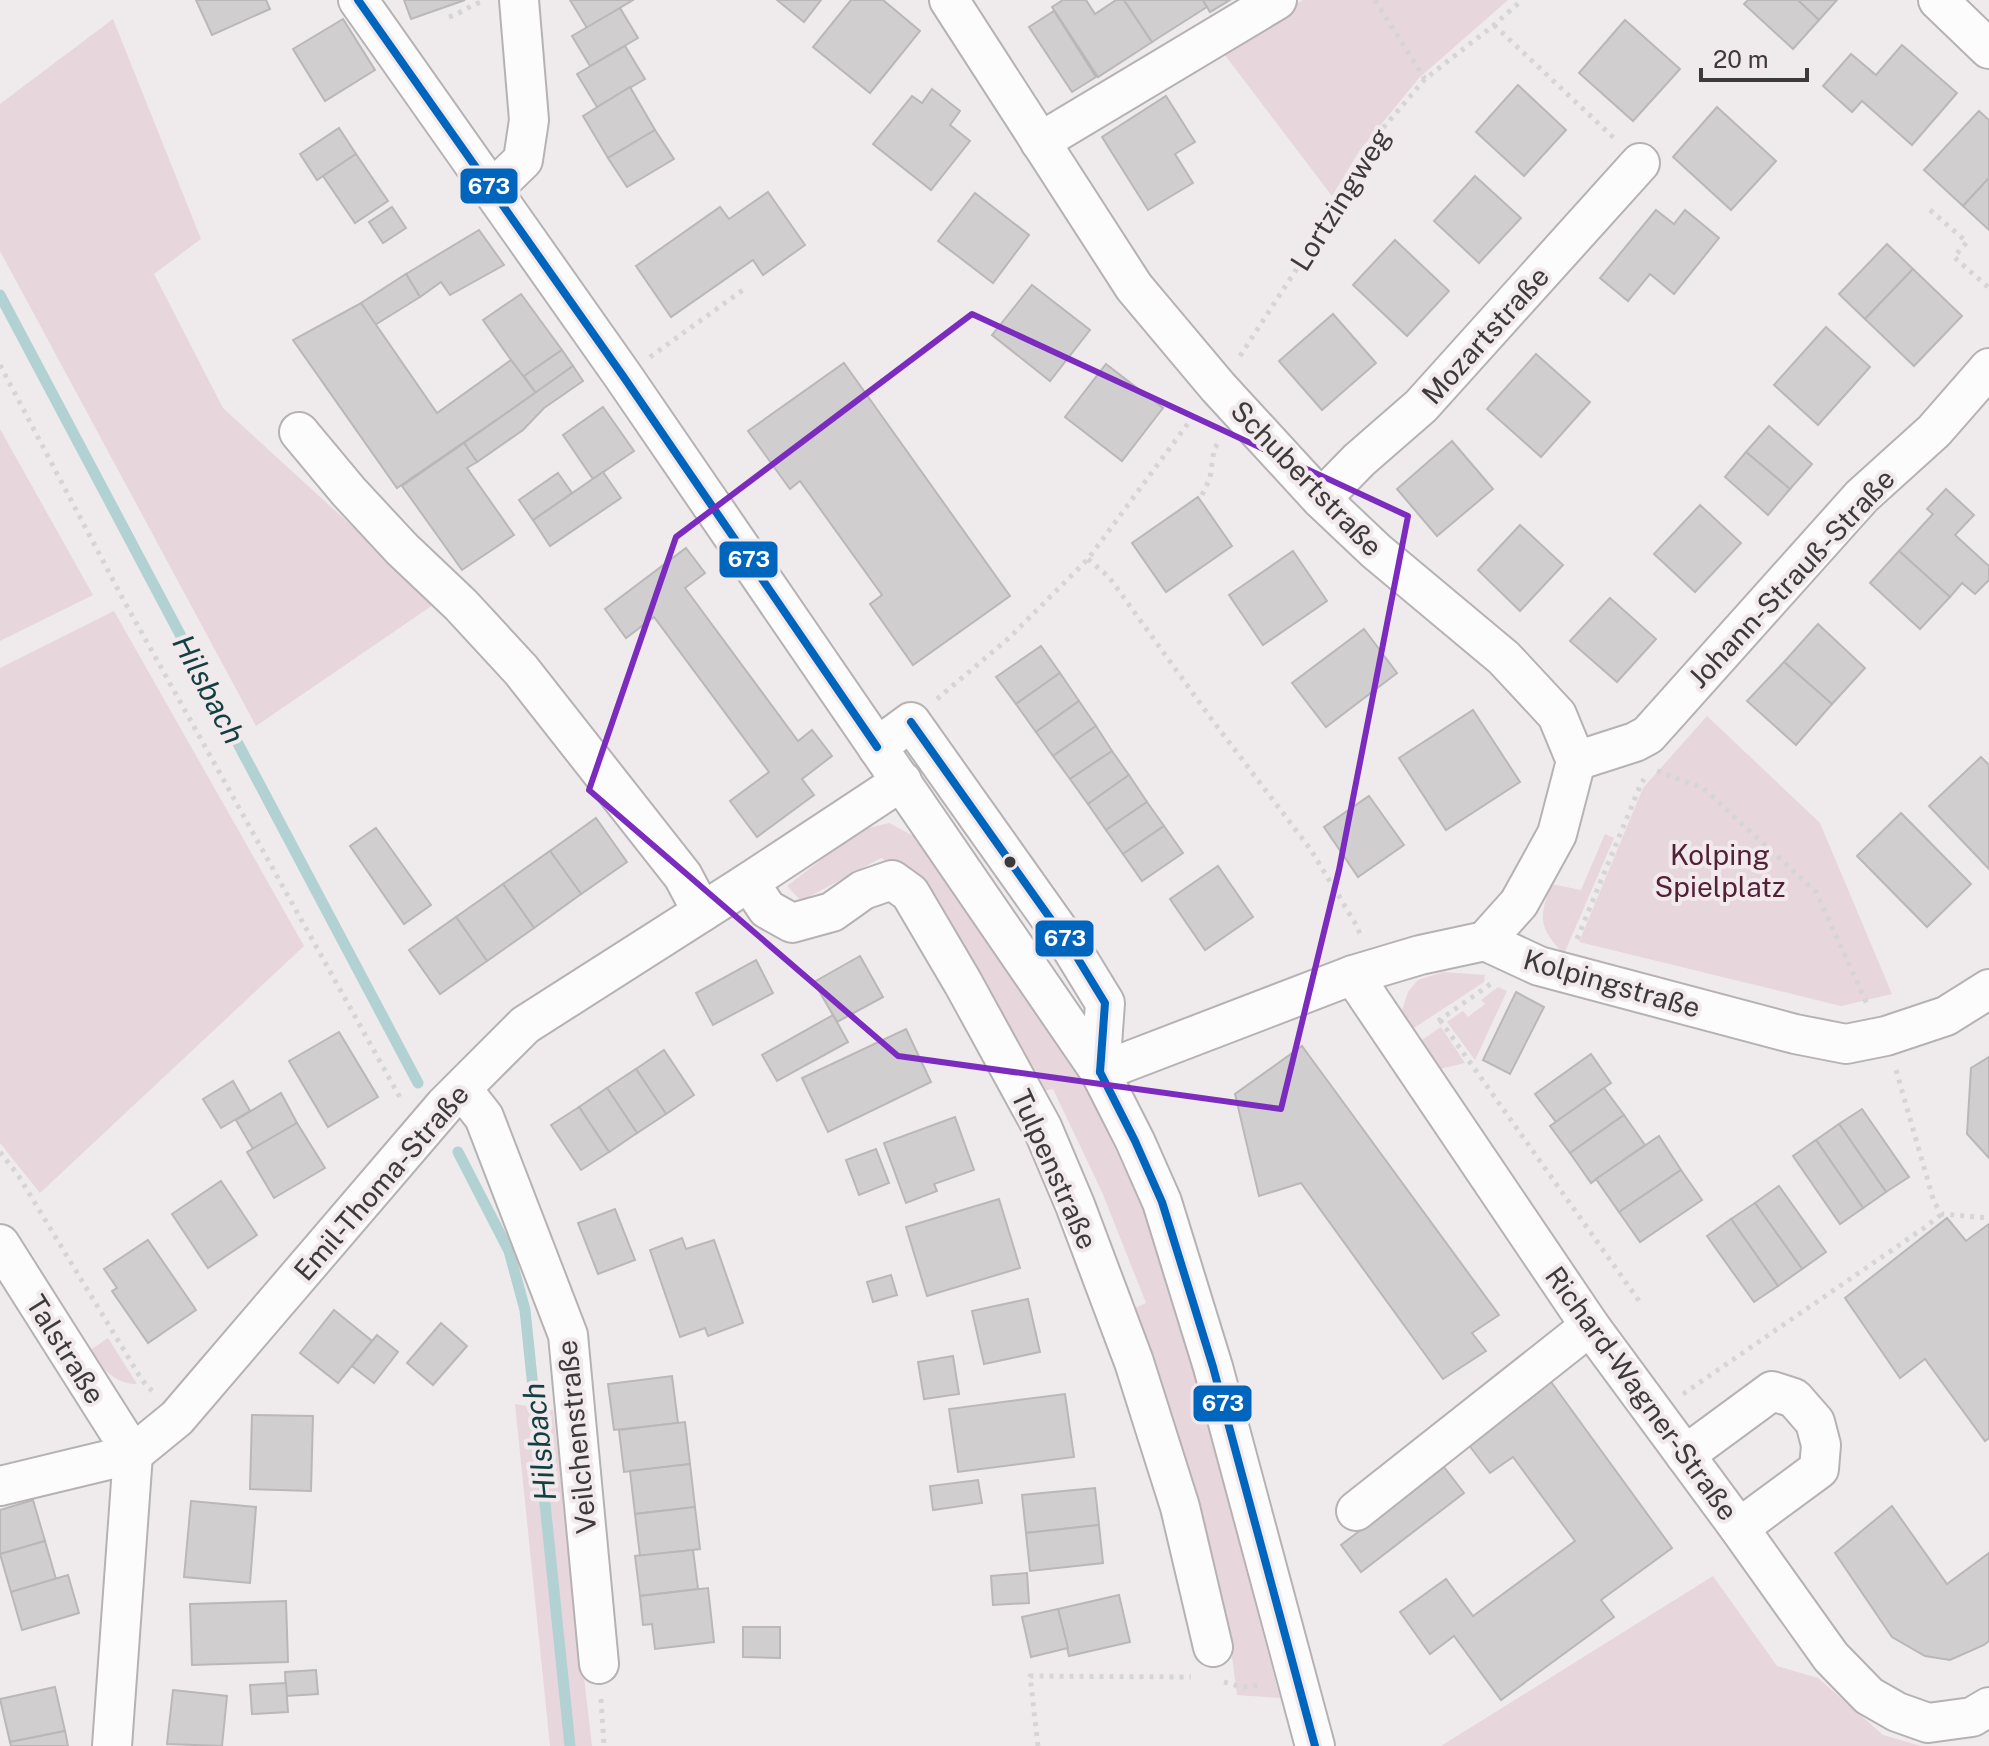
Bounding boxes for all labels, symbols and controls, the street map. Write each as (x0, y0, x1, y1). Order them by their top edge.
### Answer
scale bar (1701, 32, 1807, 82)
text: 20 m (1713, 45, 1769, 73)
street label: Lortzingweg (1283, 122, 1397, 276)
line badge: 673 (459, 167, 519, 205)
text: 673 (468, 173, 510, 199)
street label: Mozartstraße (1415, 259, 1555, 411)
street label: Schubertstraße (1224, 393, 1390, 563)
street label: Johann-Strauß-Straße (1681, 462, 1901, 694)
line badge: 673 (718, 540, 779, 579)
text: 673 (728, 546, 770, 572)
water label: Hilsbach (165, 628, 253, 750)
park label: Kolping Spielplatz (1655, 838, 1785, 903)
unlabelled marker (1002, 854, 1018, 870)
line badge: 673 (1034, 919, 1095, 958)
text: 673 (1044, 925, 1086, 951)
street label: Kolpingstraße (1520, 942, 1704, 1024)
street label: Emil-Thoma-Straße (287, 1077, 475, 1287)
street label: Tulpenstraße (1005, 1084, 1105, 1254)
street label: Richard-Wagner-Straße (1539, 1260, 1745, 1526)
street label: Talstraße (20, 1289, 112, 1409)
street label: Veilchenstraße (549, 1339, 603, 1535)
water label: Hilsbach (515, 1381, 563, 1503)
line badge: 673 (1192, 1384, 1253, 1423)
text: 673 (1202, 1390, 1244, 1416)

